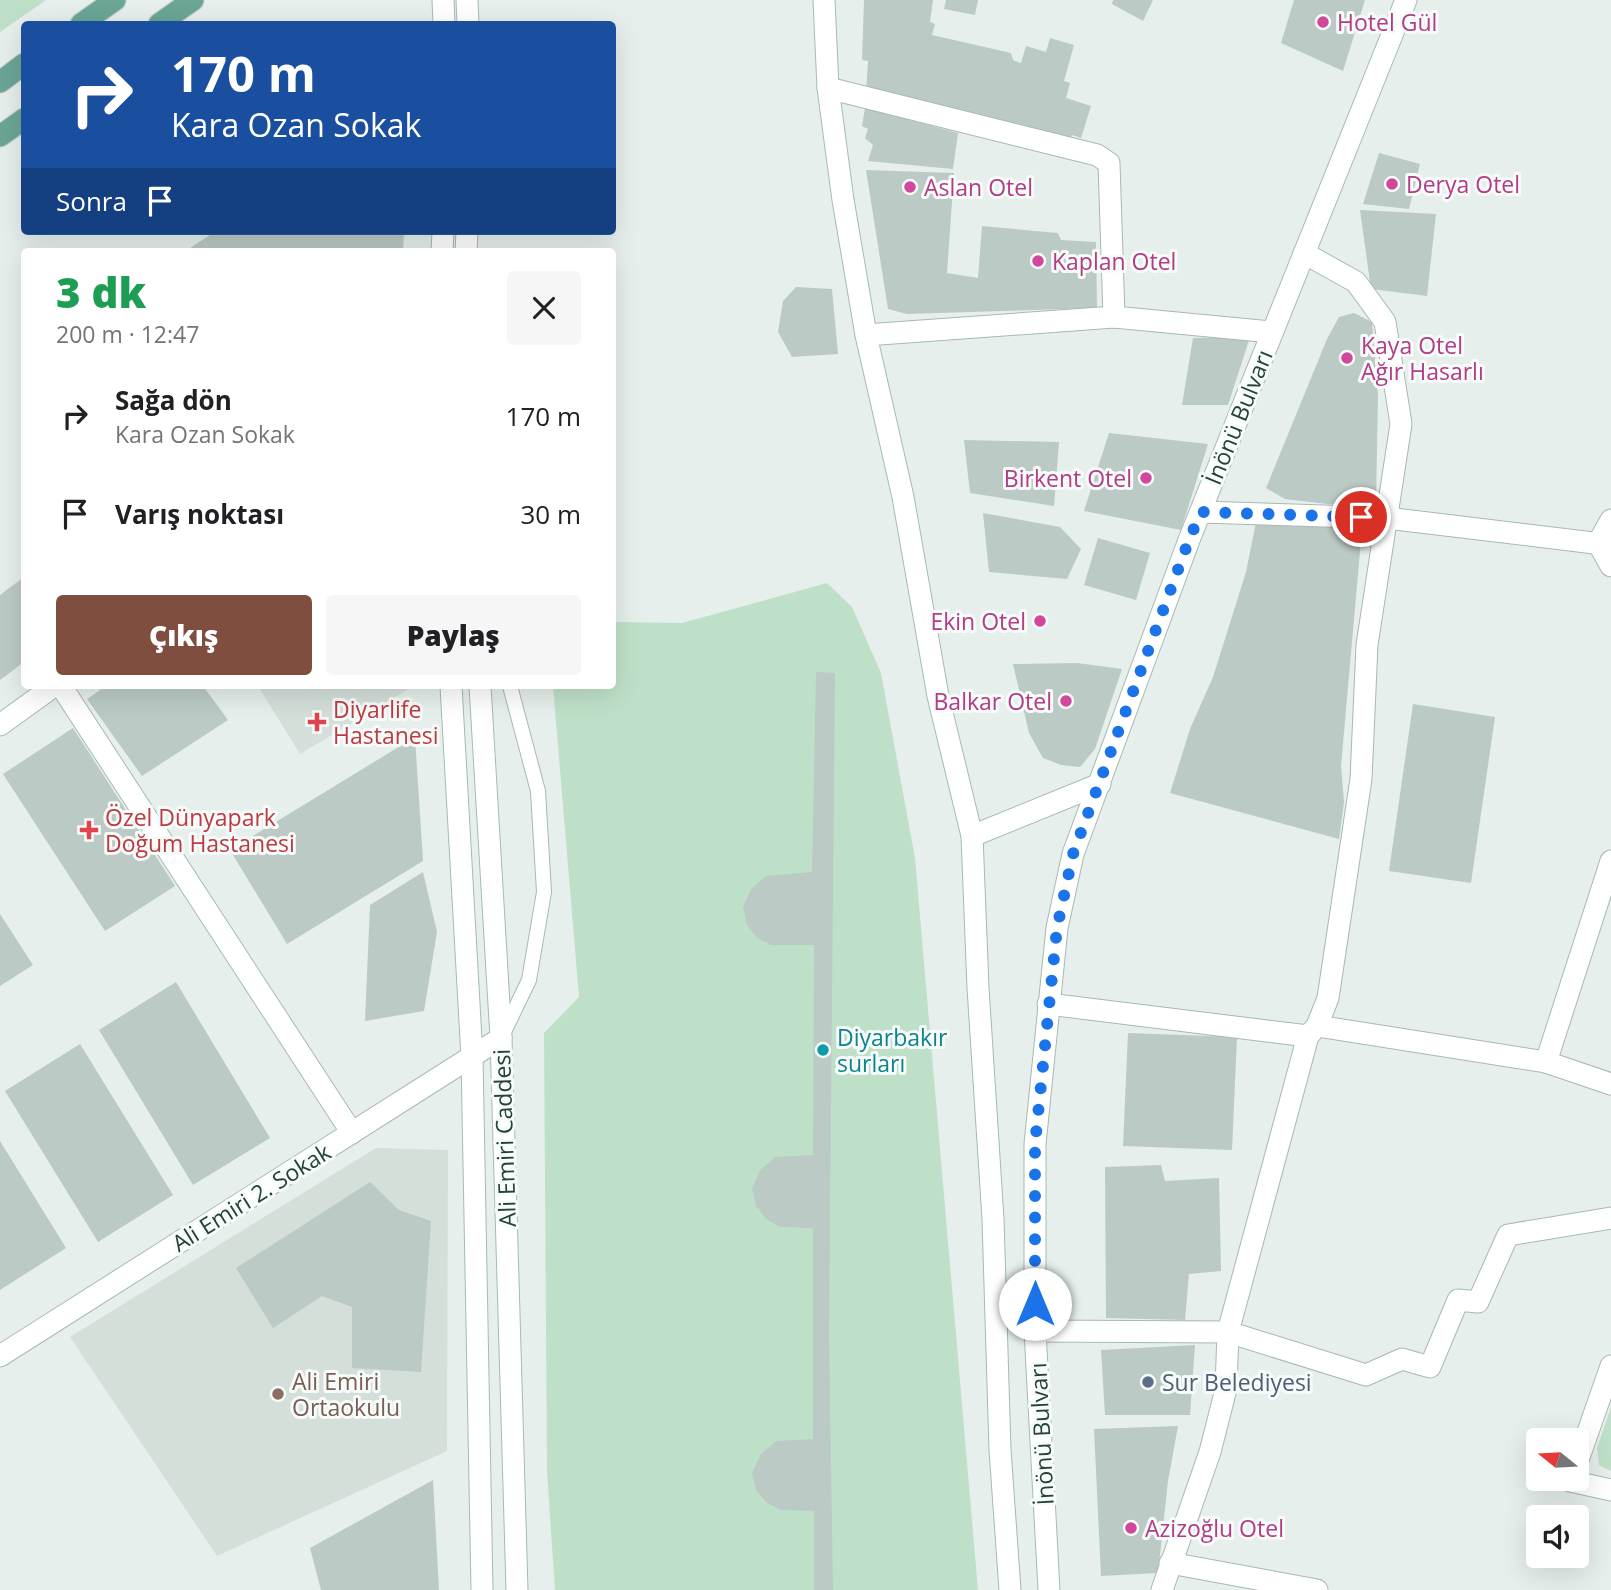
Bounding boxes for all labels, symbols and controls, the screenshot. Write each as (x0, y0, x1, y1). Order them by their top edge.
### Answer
place label: Hotel Gül (1337, 6, 1437, 38)
marker: Hotel Gül (1315, 14, 1331, 30)
text: 170 m (171, 40, 316, 106)
icon: right (56, 49, 147, 140)
text: Kara Ozan Sokak (171, 103, 421, 146)
place label: Derya Otel (1406, 168, 1520, 200)
place label: Aslan Otel (924, 171, 1033, 203)
marker: Derya Otel (1384, 176, 1400, 192)
marker: Aslan Otel (902, 179, 918, 195)
icon: arrive (141, 182, 179, 220)
text: Sonra (56, 183, 127, 219)
place label: Kaplan Otel (1052, 245, 1176, 277)
marker: Kaplan Otel (1030, 253, 1046, 269)
text: 3 dk (56, 263, 146, 320)
button: close (507, 271, 581, 345)
text: 200 m · 12:47 (56, 318, 199, 350)
place label: Kaya Otel Ağır Hasarlı (1361, 329, 1484, 387)
street label: İnönü Bulvarı (1196, 345, 1280, 489)
marker: Kaya Otel Ağır Hasarlı (1339, 350, 1355, 366)
text: Sağa dön (115, 382, 232, 418)
icon: right (56, 397, 94, 435)
text: 170 m (506, 398, 581, 434)
text: Kara Ozan Sokak (115, 418, 295, 450)
place label: Birkent Otel (1004, 462, 1132, 494)
marker: Birkent Otel (1138, 470, 1154, 486)
pin (1331, 487, 1391, 547)
icon: arrive (56, 495, 94, 533)
text: Varış noktası (115, 496, 284, 532)
text: 30 m (520, 496, 581, 532)
icon: arrive (1342, 498, 1380, 536)
button: Çıkış (56, 595, 312, 675)
button: Paylaş (326, 595, 581, 675)
place label: Ekin Otel (930, 605, 1026, 637)
marker: Ekin Otel (1032, 613, 1048, 629)
place label: Balkar Otel (934, 685, 1052, 717)
place label: Diyarlife Hastanesi (333, 693, 438, 751)
marker: Balkar Otel (1058, 693, 1074, 709)
marker: Diyarlife Hastanesi (307, 712, 327, 732)
place label: Özel Dünyapark Doğum Hastanesi (105, 801, 295, 859)
marker: Özel Dünyapark Doğum Hastanesi (79, 820, 99, 840)
place label: Diyarbakır surları (837, 1021, 948, 1079)
marker: Diyarbakır surları (815, 1042, 831, 1058)
street label: Ali Emiri Caddesi (485, 1048, 523, 1228)
street label: Ali Emiri 2. Sokak (165, 1135, 337, 1259)
position arrow (998, 1267, 1072, 1341)
street label: İnönü Bulvarı (1021, 1362, 1061, 1506)
place label: Ali Emiri Ortaokulu (292, 1365, 400, 1423)
place label: Sur Belediyesi (1162, 1366, 1312, 1398)
marker: Sur Belediyesi (1140, 1374, 1156, 1390)
marker: Ali Emiri Ortaokulu (270, 1386, 286, 1402)
north arrow (1526, 1428, 1589, 1491)
map controls (1526, 1428, 1589, 1568)
button: sound (1526, 1505, 1589, 1568)
place label: Azizoğlu Otel (1145, 1512, 1284, 1544)
marker: Azizoğlu Otel (1123, 1520, 1139, 1536)

